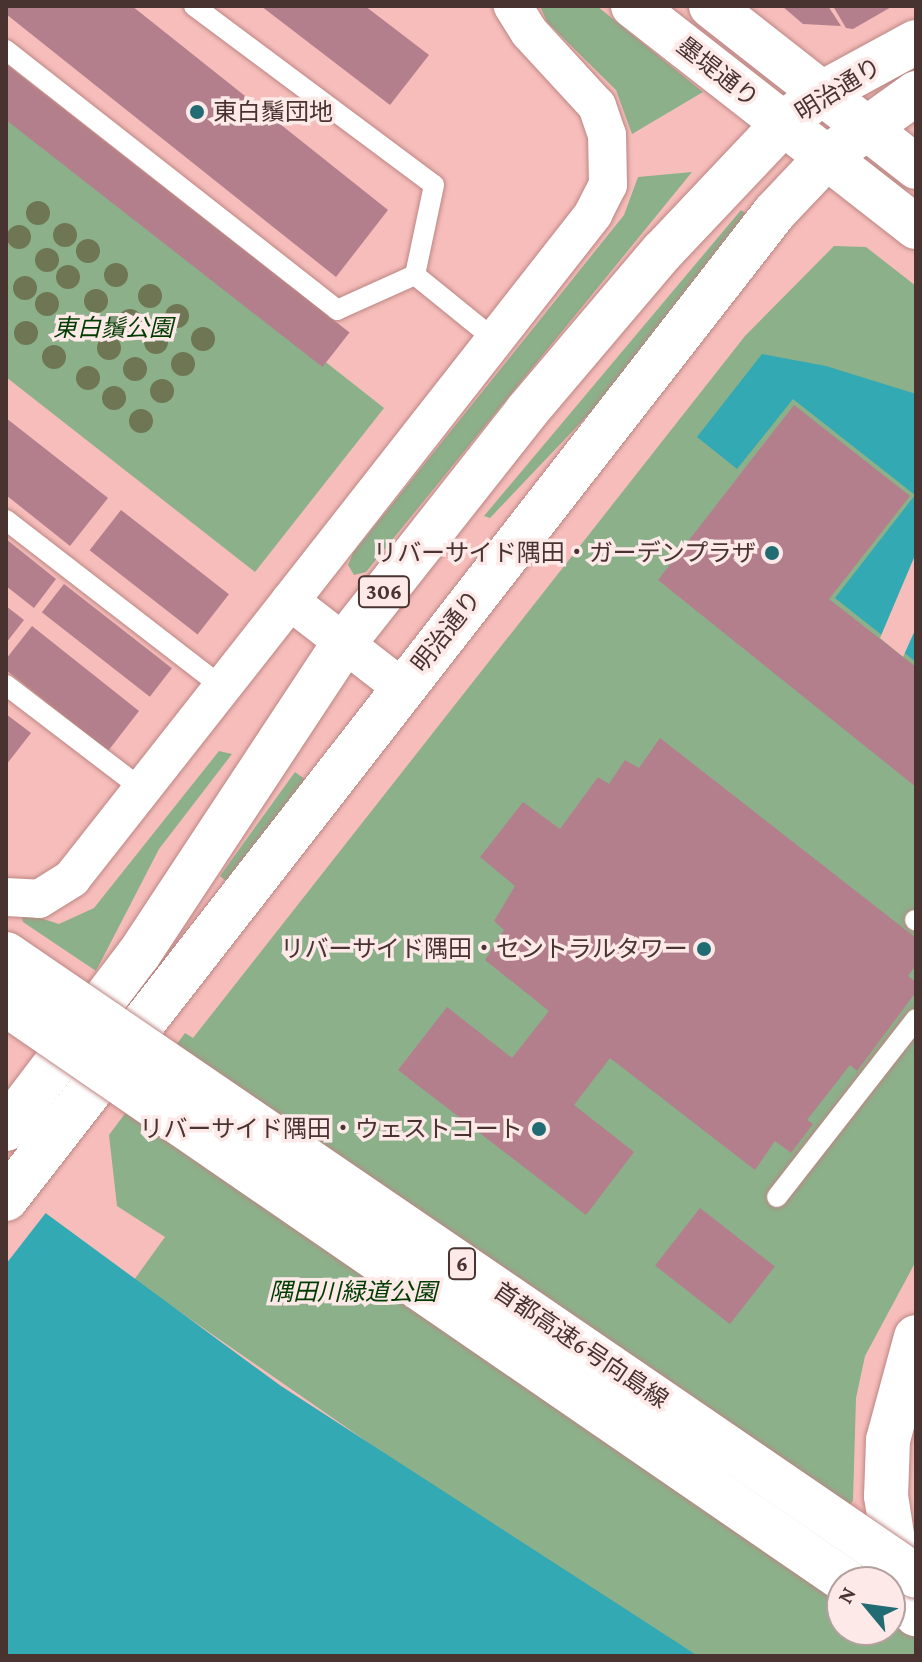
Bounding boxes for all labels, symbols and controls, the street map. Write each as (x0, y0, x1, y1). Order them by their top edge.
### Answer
street label: 墨堤通り (671, 31, 765, 113)
street label: 明治通り (790, 51, 886, 127)
place label: 東白鬚団地 (213, 98, 333, 126)
marker: 東白鬚団地 (188, 103, 206, 121)
park label: 東白鬚公園 (53, 314, 173, 342)
place label: リバーサイド隅田・ガーデンプラザ (372, 539, 756, 567)
marker: リバーサイド隅田・ガーデンプラザ (763, 544, 781, 562)
road number: 306 (356, 574, 412, 610)
street label: 明治通り (405, 584, 487, 678)
place label: リバーサイド隅田・セントラルタワー (280, 935, 688, 963)
marker: リバーサイド隅田・セントラルタワー (695, 940, 713, 958)
place label: リバーサイド隅田・ウェストコート (139, 1115, 523, 1143)
marker: リバーサイド隅田・ウェストコート (530, 1120, 548, 1138)
road number: 6 (446, 1246, 478, 1282)
street label: 首都高速6号向島線 (488, 1276, 674, 1414)
park label: 隅田川緑道公園 (269, 1278, 437, 1306)
north arrow (826, 1566, 906, 1646)
text: N (832, 1582, 861, 1608)

